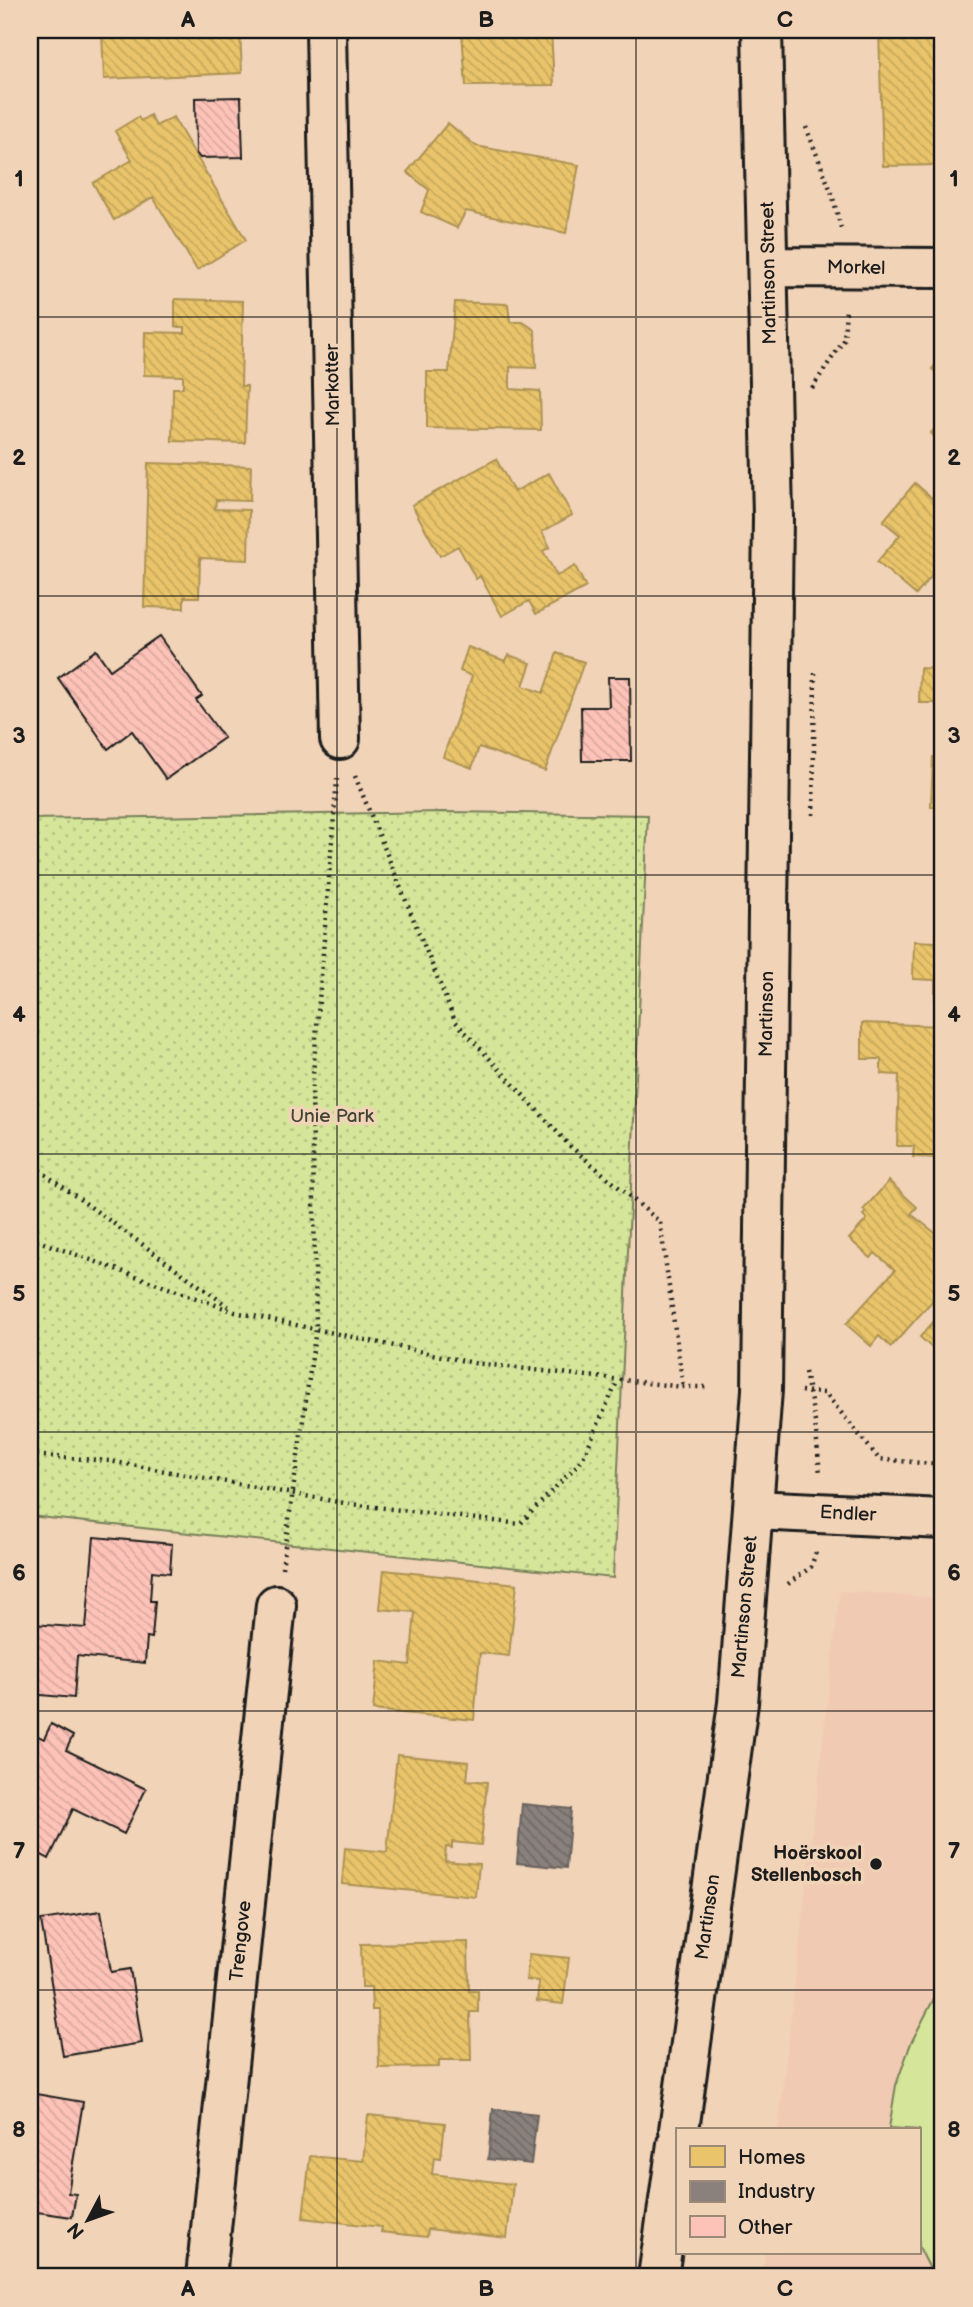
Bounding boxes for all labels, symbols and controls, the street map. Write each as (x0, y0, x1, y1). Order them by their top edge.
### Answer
text: A (180, 6, 196, 34)
text: B (478, 6, 494, 34)
text: C (777, 6, 793, 34)
text: 1 (14, 165, 24, 193)
text: 1 (949, 165, 959, 193)
street label: Martinson Street (756, 201, 782, 345)
street label: Morkel (827, 256, 885, 280)
street label: Markotter (321, 342, 345, 427)
text: 2 (12, 444, 26, 472)
text: 2 (947, 444, 961, 472)
text: 3 (12, 722, 26, 750)
text: 3 (947, 722, 961, 750)
street label: Martinson (755, 971, 779, 1057)
text: 4 (12, 1001, 26, 1029)
text: 4 (947, 1001, 961, 1029)
park label: Unie Park (290, 1105, 374, 1128)
text: 5 (12, 1280, 26, 1308)
text: 5 (947, 1280, 961, 1308)
street label: Endler (819, 1501, 878, 1527)
street label: Martinson Street (727, 1535, 763, 1679)
text: 6 (12, 1559, 26, 1587)
text: 6 (947, 1559, 961, 1587)
text: 7 (13, 1837, 26, 1865)
text: 7 (948, 1837, 961, 1865)
place label: Hoërskool Stellenbosch (751, 1842, 862, 1887)
marker: Hoërskool Stellenbosch (868, 1856, 884, 1872)
street label: Martinson (691, 1873, 725, 1961)
street label: Trengove (225, 1900, 257, 1982)
text: 8 (12, 2116, 26, 2144)
text: 8 (947, 2116, 961, 2144)
legend (676, 2128, 920, 2254)
text: Homes (738, 2145, 806, 2170)
text: Industry (738, 2179, 816, 2204)
north arrow (52, 2184, 122, 2254)
text: Other (738, 2215, 793, 2240)
text: N (63, 2217, 90, 2243)
text: A (180, 2275, 196, 2303)
text: B (478, 2275, 494, 2303)
text: C (777, 2275, 793, 2303)

